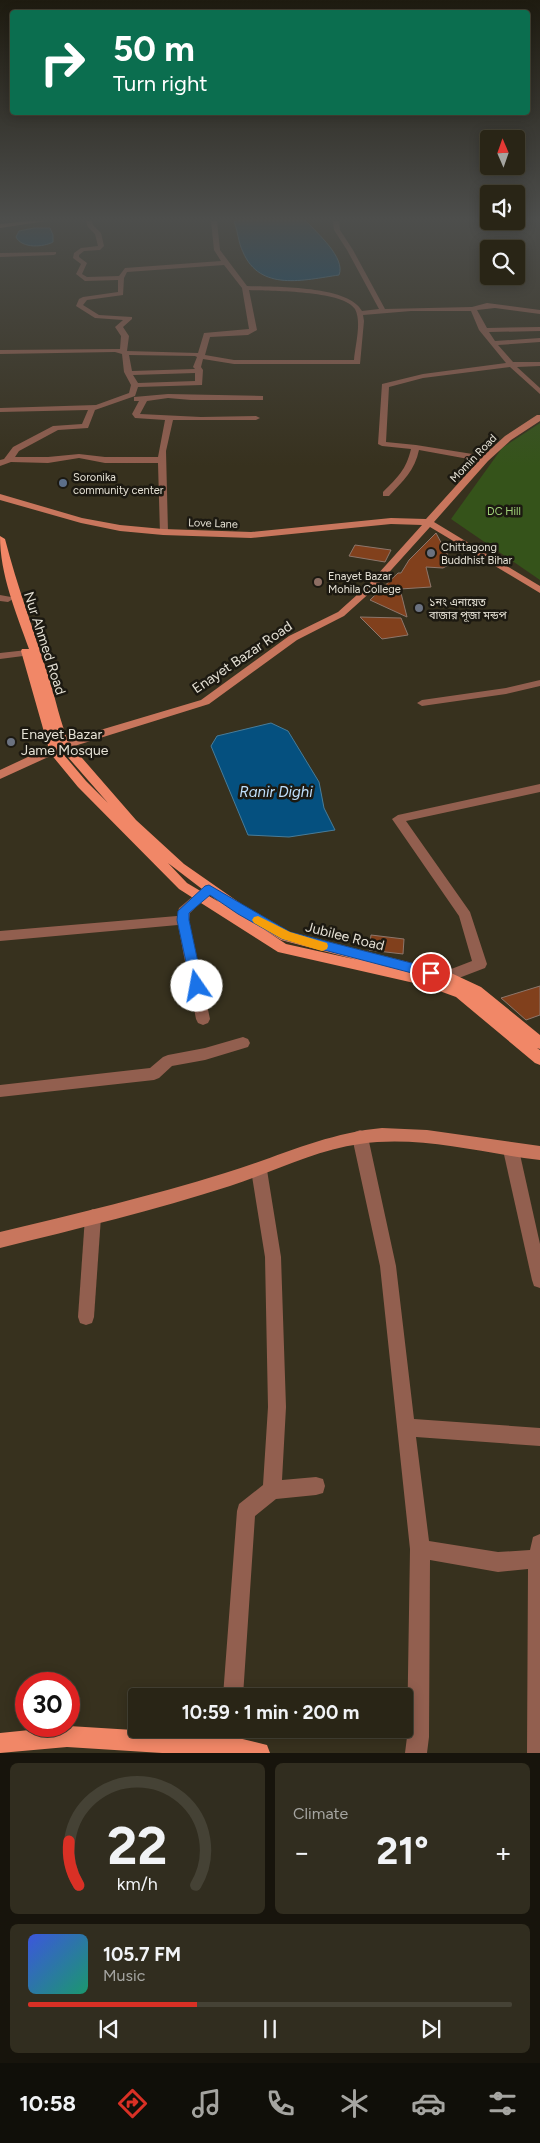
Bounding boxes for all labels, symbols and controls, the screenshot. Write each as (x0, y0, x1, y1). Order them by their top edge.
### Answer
text: 50 m (113, 28, 195, 70)
icon: right (30, 30, 95, 95)
text: Turn right (113, 70, 208, 97)
north arrow (480, 130, 525, 175)
map controls (480, 130, 525, 285)
button: sound (480, 185, 525, 230)
button: search (480, 240, 525, 285)
street label: Momin Road (447, 432, 499, 485)
place label: Soronika community center (73, 471, 164, 497)
marker: Soronika community center (57, 477, 69, 489)
park label: DC Hill (487, 505, 521, 518)
street label: Love Lane (188, 516, 238, 531)
place label: Chittagong Buddhist Bihar (441, 541, 512, 567)
marker: Chittagong Buddhist Bihar (425, 547, 437, 559)
place label: Enayet Bazar Mohila College (328, 570, 401, 596)
marker: Enayet Bazar Mohila College (312, 576, 324, 588)
street label: Nur Ahmed Road (20, 589, 69, 697)
place label: ১নং এনায়েত বাজার পূজা মন্ডপ (428, 596, 507, 622)
marker: ১নং এনায়েত বাজার পূজা মন্ডপ (413, 602, 425, 614)
street label: Enayet Bazar Road (189, 618, 295, 697)
place label: Enayet Bazar Jame Mosque (21, 726, 109, 759)
marker: Enayet Bazar Jame Mosque (5, 736, 17, 748)
water label: Ranir Dighi (239, 783, 313, 801)
street label: Jubilee Road (304, 918, 386, 954)
pin (410, 952, 452, 994)
position arrow (170, 959, 222, 1011)
icon: arrive (417, 959, 445, 987)
speed limit sign: 30 (15, 1672, 80, 1737)
text: 10:59 · 1 min · 200 m (182, 1701, 359, 1724)
text: Climate (293, 1804, 348, 1823)
text: 22 (107, 1815, 168, 1877)
text: 21° (376, 1828, 429, 1874)
text: − (293, 1835, 310, 1869)
text: + (495, 1835, 512, 1869)
text: km/h (117, 1873, 158, 1894)
text: 105.7 FM (103, 1943, 181, 1966)
text: Music (103, 1966, 145, 1985)
icon: previous (95, 2015, 123, 2043)
icon: pause (256, 2015, 284, 2043)
icon: next (417, 2015, 445, 2043)
icon: directions (115, 2086, 150, 2121)
icon: music (189, 2086, 224, 2121)
icon: phone (263, 2086, 298, 2121)
icon: climate (337, 2086, 372, 2121)
icon: car (411, 2086, 446, 2121)
icon: filters (485, 2086, 520, 2121)
text: 10:58 (20, 2090, 76, 2117)

